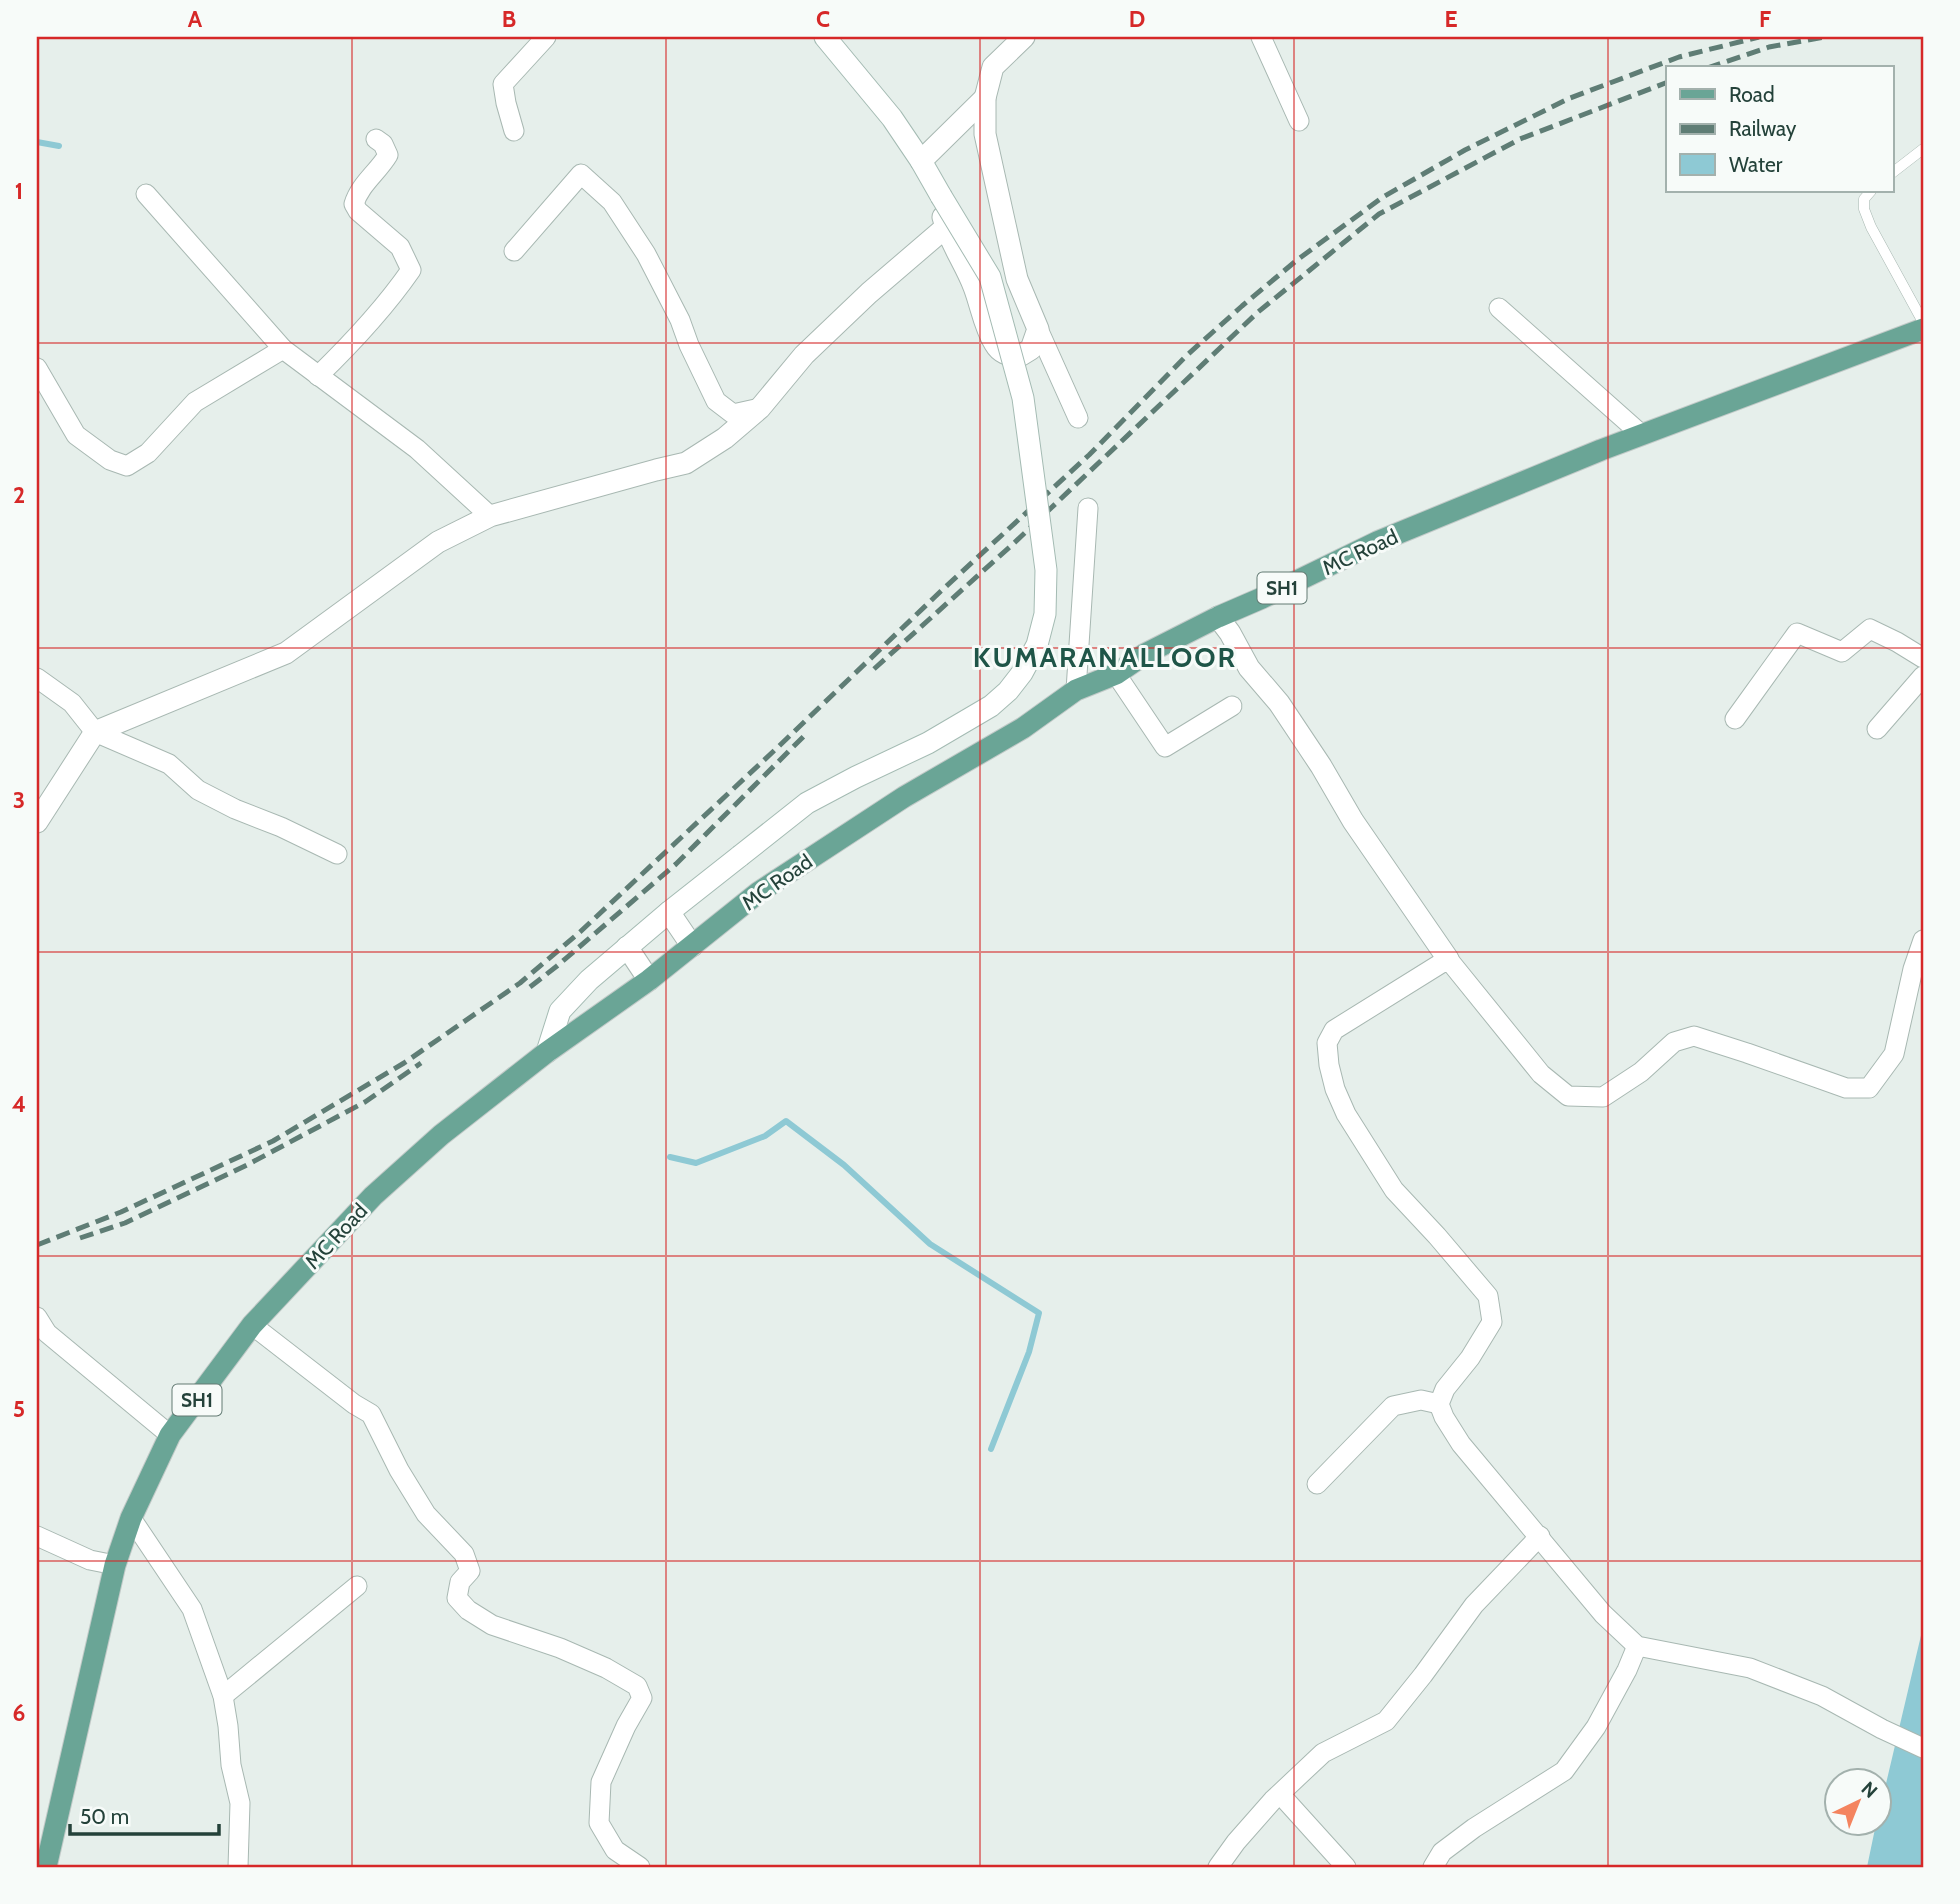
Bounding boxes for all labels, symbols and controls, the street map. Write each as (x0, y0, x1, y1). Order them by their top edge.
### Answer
text: A (188, 5, 203, 33)
text: B (502, 5, 516, 33)
text: C (816, 5, 830, 33)
text: D (1129, 5, 1145, 33)
text: E (1444, 5, 1458, 33)
text: F (1759, 5, 1771, 33)
legend (1666, 66, 1894, 192)
text: Road (1729, 82, 1775, 107)
text: Railway (1729, 116, 1797, 141)
text: Water (1729, 152, 1783, 177)
text: 1 (15, 177, 23, 205)
text: 2 (13, 481, 25, 509)
street label: MC Road (1318, 524, 1402, 580)
road number: SH1 (1258, 572, 1306, 604)
district label: KUMARANALLOOR (973, 640, 1237, 674)
text: 3 (13, 786, 25, 814)
street label: MC Road (737, 849, 817, 915)
text: 4 (12, 1090, 26, 1118)
street label: MC Road (300, 1198, 372, 1274)
road number: SH1 (172, 1384, 222, 1416)
text: 5 (13, 1395, 25, 1423)
text: 6 (13, 1699, 25, 1727)
north arrow (1824, 1768, 1894, 1838)
text: N (1856, 1777, 1882, 1803)
scale bar (70, 1792, 219, 1836)
text: 50 m (80, 1804, 129, 1829)

